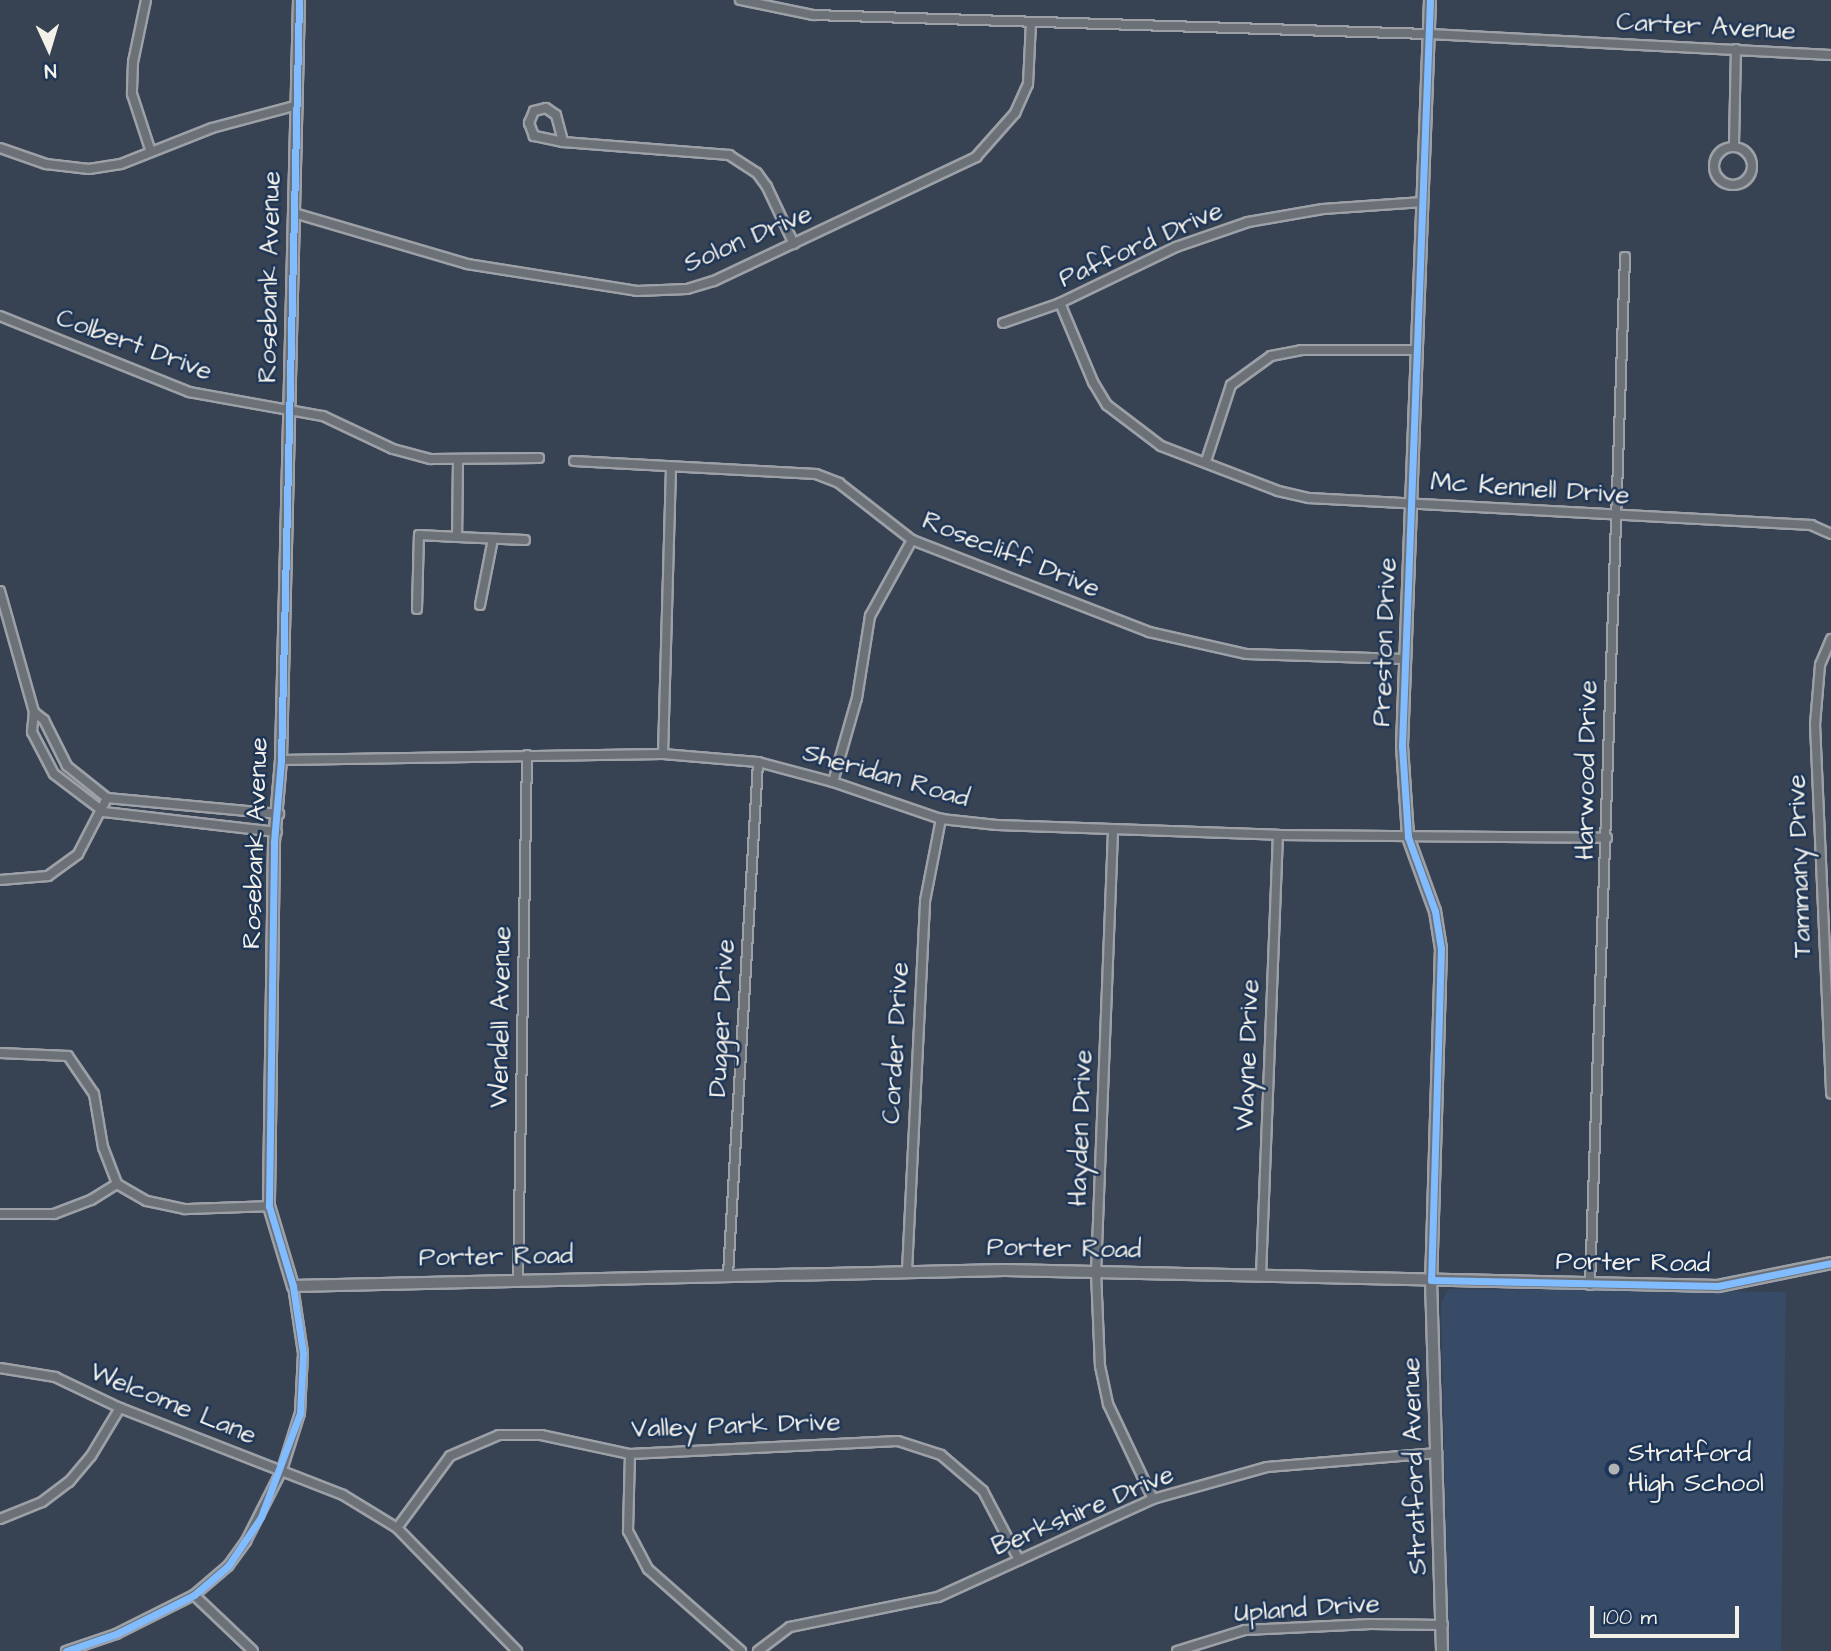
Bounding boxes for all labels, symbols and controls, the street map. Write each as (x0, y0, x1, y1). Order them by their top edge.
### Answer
street label: Carter Avenue (1615, 7, 1797, 47)
north arrow (14, 14, 84, 84)
text: N (44, 57, 57, 84)
street label: Rosebank Avenue (253, 171, 287, 383)
street label: Pafford Drive (1054, 195, 1228, 295)
street label: Solon Drive (679, 198, 817, 280)
street label: Colbert Drive (52, 302, 216, 388)
street label: Mc Kennell Drive (1429, 466, 1631, 512)
street label: Rosecliff Drive (918, 505, 1104, 605)
street label: Preston Drive (1366, 557, 1404, 727)
street label: Harwood Drive (1570, 680, 1604, 860)
street label: Rosebank Avenue (237, 737, 275, 949)
street label: Sheridan Road (799, 737, 973, 815)
street label: Tammany Drive (1781, 774, 1819, 958)
street label: Wendell Avenue (484, 926, 518, 1108)
street label: Dugger Drive (702, 938, 742, 1098)
street label: Corder Drive (876, 961, 916, 1125)
street label: Wayne Drive (1230, 978, 1266, 1132)
street label: Hayden Drive (1063, 1049, 1099, 1207)
street label: Porter Road (986, 1232, 1142, 1266)
street label: Porter Road (418, 1240, 574, 1274)
street label: Porter Road (1555, 1246, 1711, 1280)
street label: Welcome Lane (85, 1356, 261, 1452)
street label: Stratford Avenue (1396, 1357, 1434, 1575)
street label: Valley Park Drive (631, 1407, 841, 1445)
place label: Stratford High School (1628, 1438, 1764, 1500)
street label: Berkshire Drive (988, 1459, 1178, 1563)
marker: Stratford High School (1606, 1461, 1622, 1477)
street label: Upland Drive (1233, 1588, 1381, 1630)
scale bar (1593, 1592, 1742, 1636)
text: 100 m (1603, 1603, 1657, 1632)

